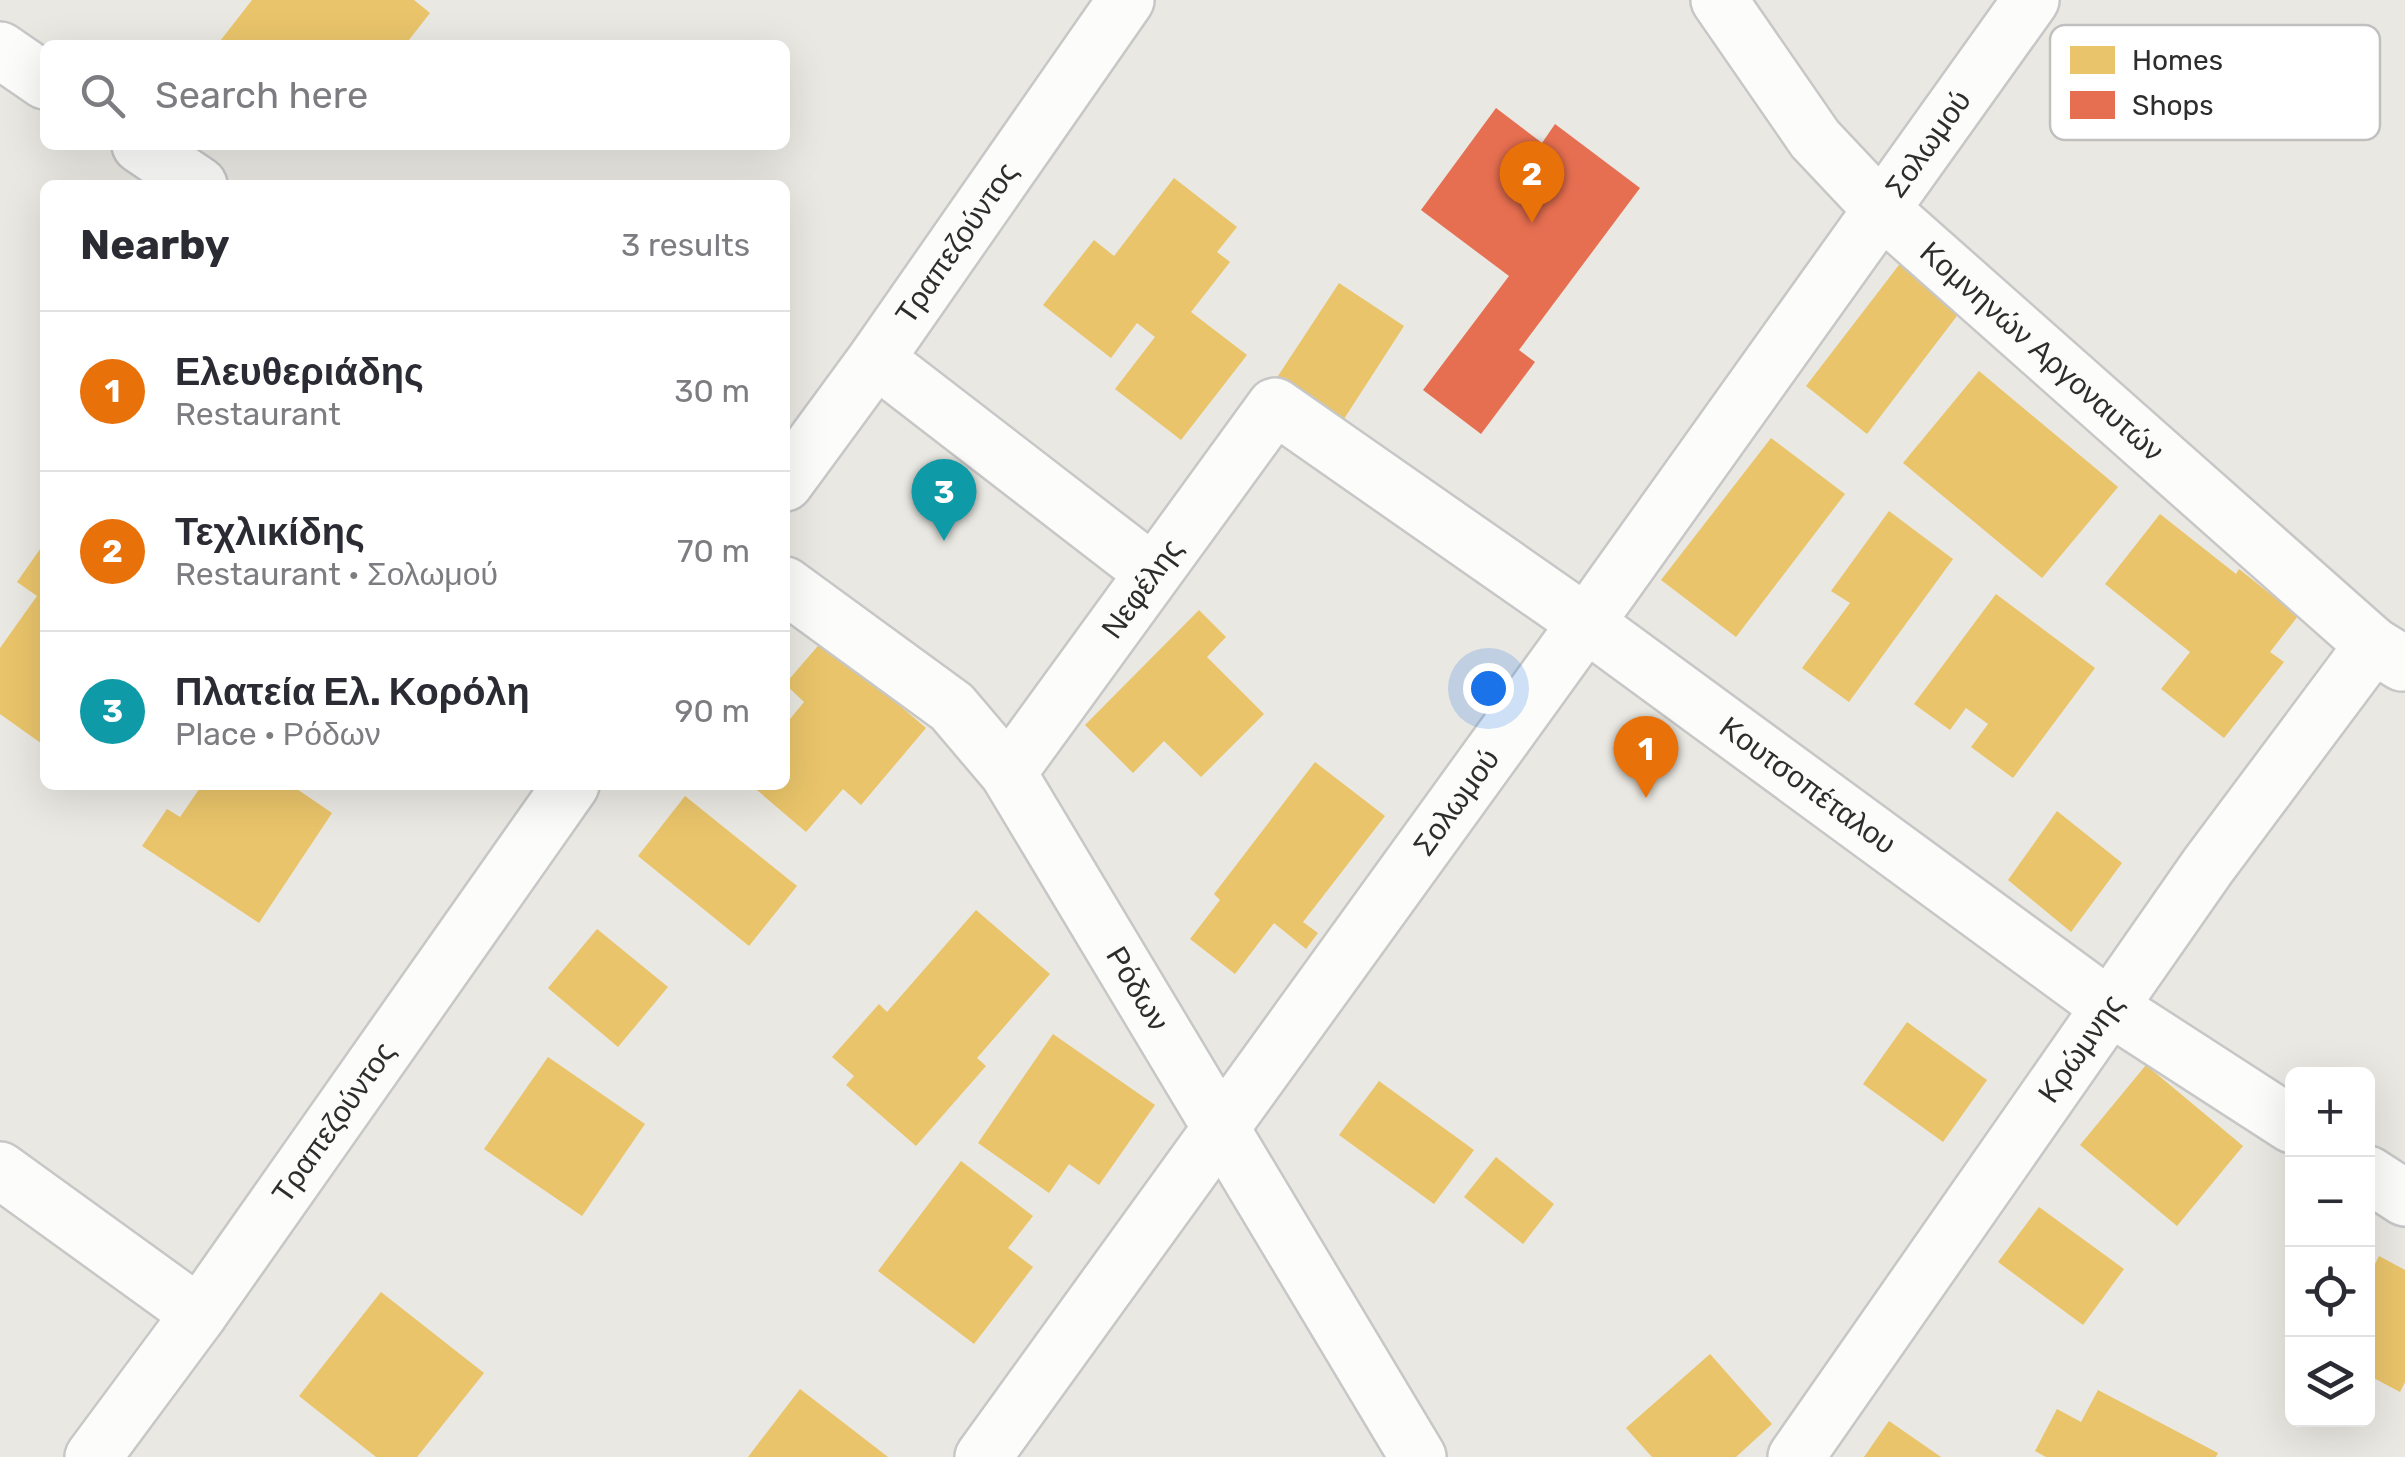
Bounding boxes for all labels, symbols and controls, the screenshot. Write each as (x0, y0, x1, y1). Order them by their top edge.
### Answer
legend (2050, 25, 2380, 140)
search box (40, 40, 790, 150)
text: Homes (2132, 44, 2223, 77)
icon: search (75, 68, 130, 123)
text: Search here (155, 72, 368, 118)
street label: Σολωμού (1878, 83, 1979, 204)
text: Shops (2132, 89, 2214, 122)
pin: 2 (1500, 140, 1564, 223)
street label: Τραπεζούντος (888, 155, 1025, 331)
text: Nearby (80, 220, 230, 270)
text: 3 results (621, 226, 750, 264)
street label: Κομνηνών Αργοναυτών (1913, 234, 2171, 469)
text: Ελευθεριάδης (175, 349, 424, 395)
text: 1 (105, 372, 120, 410)
text: 30 m (674, 372, 750, 410)
text: Restaurant (175, 395, 341, 433)
pin: 3 (912, 458, 976, 541)
text: Τεχλικίδης (175, 509, 365, 555)
text: 2 (102, 532, 123, 570)
text: 70 m (677, 532, 750, 570)
street label: Νεφέλης (1094, 532, 1190, 645)
text: Restaurant · Σολωμού (175, 555, 498, 593)
your location (1463, 663, 1514, 714)
text: Πλατεία Ελ. Κορόλη (175, 669, 530, 715)
text: 3 (102, 692, 123, 730)
text: 90 m (674, 692, 750, 730)
street label: Κουτσοπέταλου (1713, 709, 1903, 862)
text: Place · Ρόδων (175, 715, 381, 753)
pin: 1 (1614, 716, 1678, 798)
street label: Σολωμού (1406, 742, 1507, 863)
street label: Ρόδων (1098, 940, 1176, 1037)
street label: Κρώμνης (2031, 987, 2131, 1110)
street label: Τραπεζούντος (265, 1035, 403, 1210)
map controls (2285, 1067, 2375, 1427)
button: + (2285, 1067, 2375, 1157)
button: − (2285, 1157, 2375, 1247)
button: locate (2285, 1247, 2375, 1337)
button: layers (2285, 1337, 2375, 1427)

